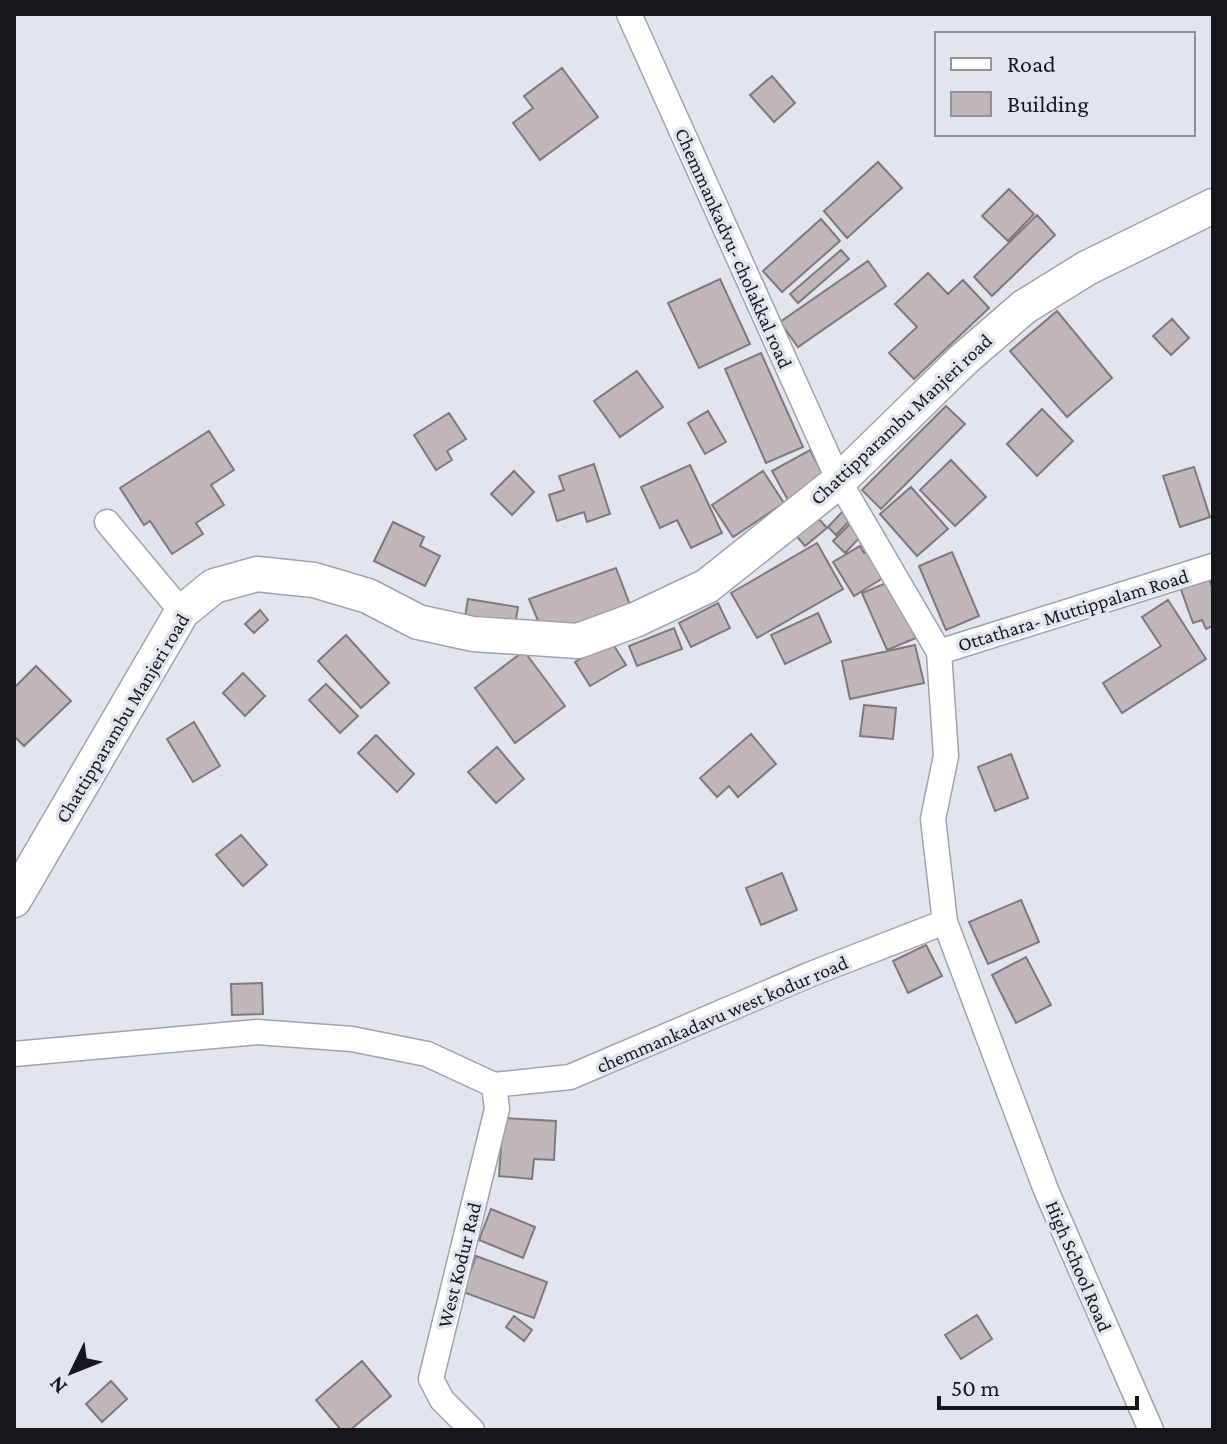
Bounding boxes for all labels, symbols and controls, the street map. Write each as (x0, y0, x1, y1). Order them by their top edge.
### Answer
legend (935, 32, 1195, 136)
text: Road (1007, 50, 1056, 77)
text: Building (1007, 90, 1089, 117)
street label: Chemmankadvu- cholakkal road (671, 124, 797, 372)
street label: Chattipparambu Manjeri road (806, 329, 997, 510)
street label: Ottathara- Muttippalam Road (955, 564, 1192, 657)
street label: Chattipparambu Manjeri road (51, 609, 194, 827)
street label: chemmankadavu west kodur road (593, 951, 852, 1077)
street label: High School Road (1041, 1197, 1117, 1336)
street label: West Kodur Rad (433, 1200, 485, 1330)
north arrow (32, 1332, 112, 1412)
scale bar (939, 1360, 1137, 1410)
text: N (43, 1371, 72, 1399)
text: 50 m (951, 1374, 1000, 1401)

